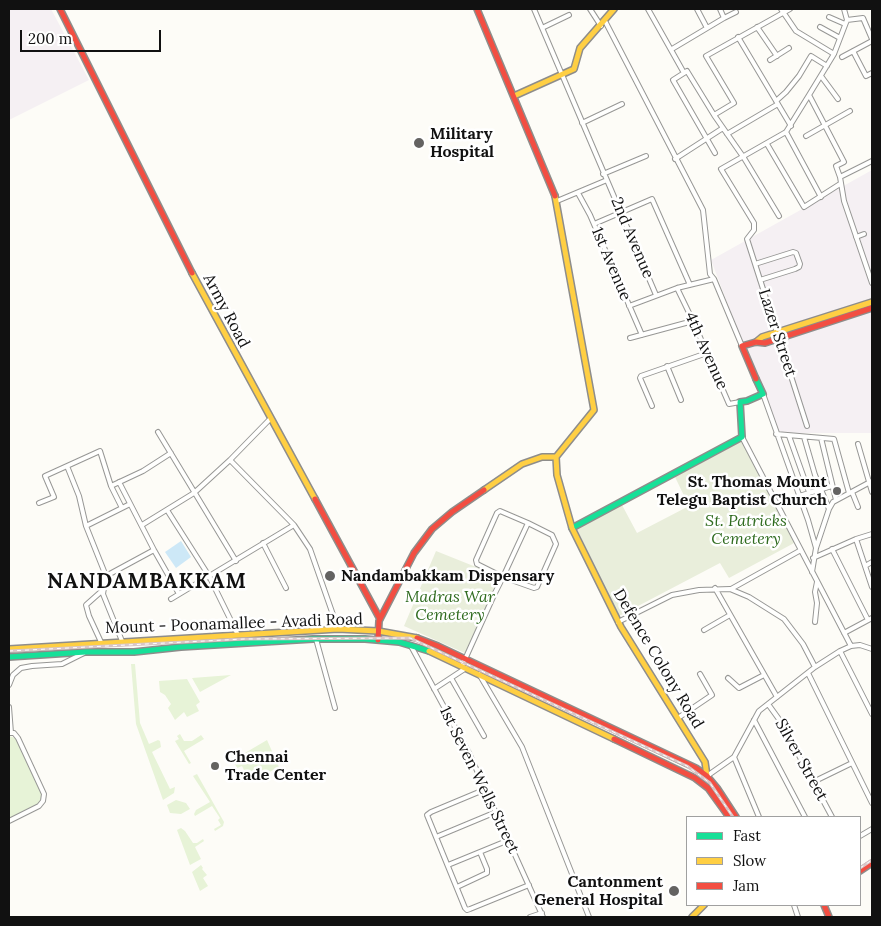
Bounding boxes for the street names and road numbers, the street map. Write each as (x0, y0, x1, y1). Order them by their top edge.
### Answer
street label: 2nd Avenue (606, 194, 658, 282)
street label: 1st Avenue (587, 224, 635, 304)
street label: Army Road (199, 271, 253, 351)
street label: Lazer Street (754, 287, 800, 379)
street label: 4th Avenue (680, 309, 732, 393)
street label: Defence Colony Road (609, 586, 707, 732)
street label: Mount - Poonamallee - Avadi Road (105, 610, 363, 638)
street label: 1st Seven Wells Street (435, 703, 523, 857)
street label: Silver Street (771, 716, 831, 804)

